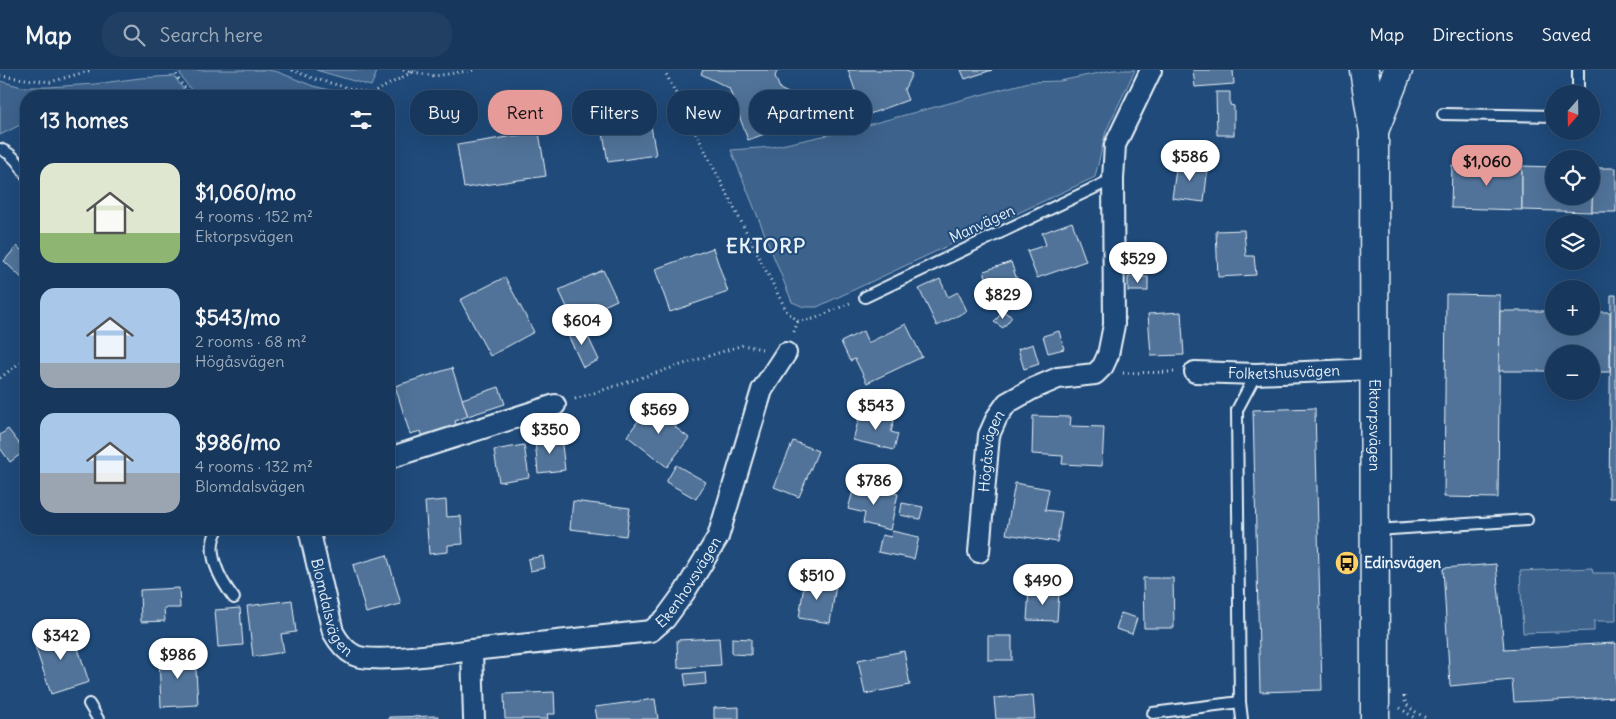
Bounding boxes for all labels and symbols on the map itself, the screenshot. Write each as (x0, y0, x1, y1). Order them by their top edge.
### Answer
north arrow (1545, 85, 1600, 140)
pin: $586 (1160, 140, 1220, 182)
pin: $1,060 (1446, 144, 1528, 187)
street label: Manvägen (946, 200, 1018, 247)
district label: EKTORP (726, 233, 806, 258)
pin: $529 (1108, 242, 1168, 284)
pin: $829 (973, 278, 1033, 320)
pin: $604 (552, 304, 612, 346)
street label: Folketshusvägen (1228, 360, 1341, 383)
street label: Ektorpsvägen (1365, 379, 1385, 472)
pin: $543 (846, 388, 906, 431)
pin: $569 (629, 392, 689, 435)
street label: Högåsvägen (974, 405, 1008, 493)
pin: $350 (520, 412, 580, 455)
pin: $786 (844, 464, 904, 506)
street label: Ekenhovsvägen (652, 533, 725, 632)
bus stop icon: Edinsvägen (1334, 550, 1360, 576)
place label: Edinsvägen (1364, 553, 1441, 573)
street label: Blomdalsvägen (307, 556, 357, 661)
pin: $510 (787, 558, 847, 601)
pin: $490 (1013, 564, 1073, 606)
pin: $342 (31, 618, 91, 661)
pin: $986 (148, 638, 208, 680)

